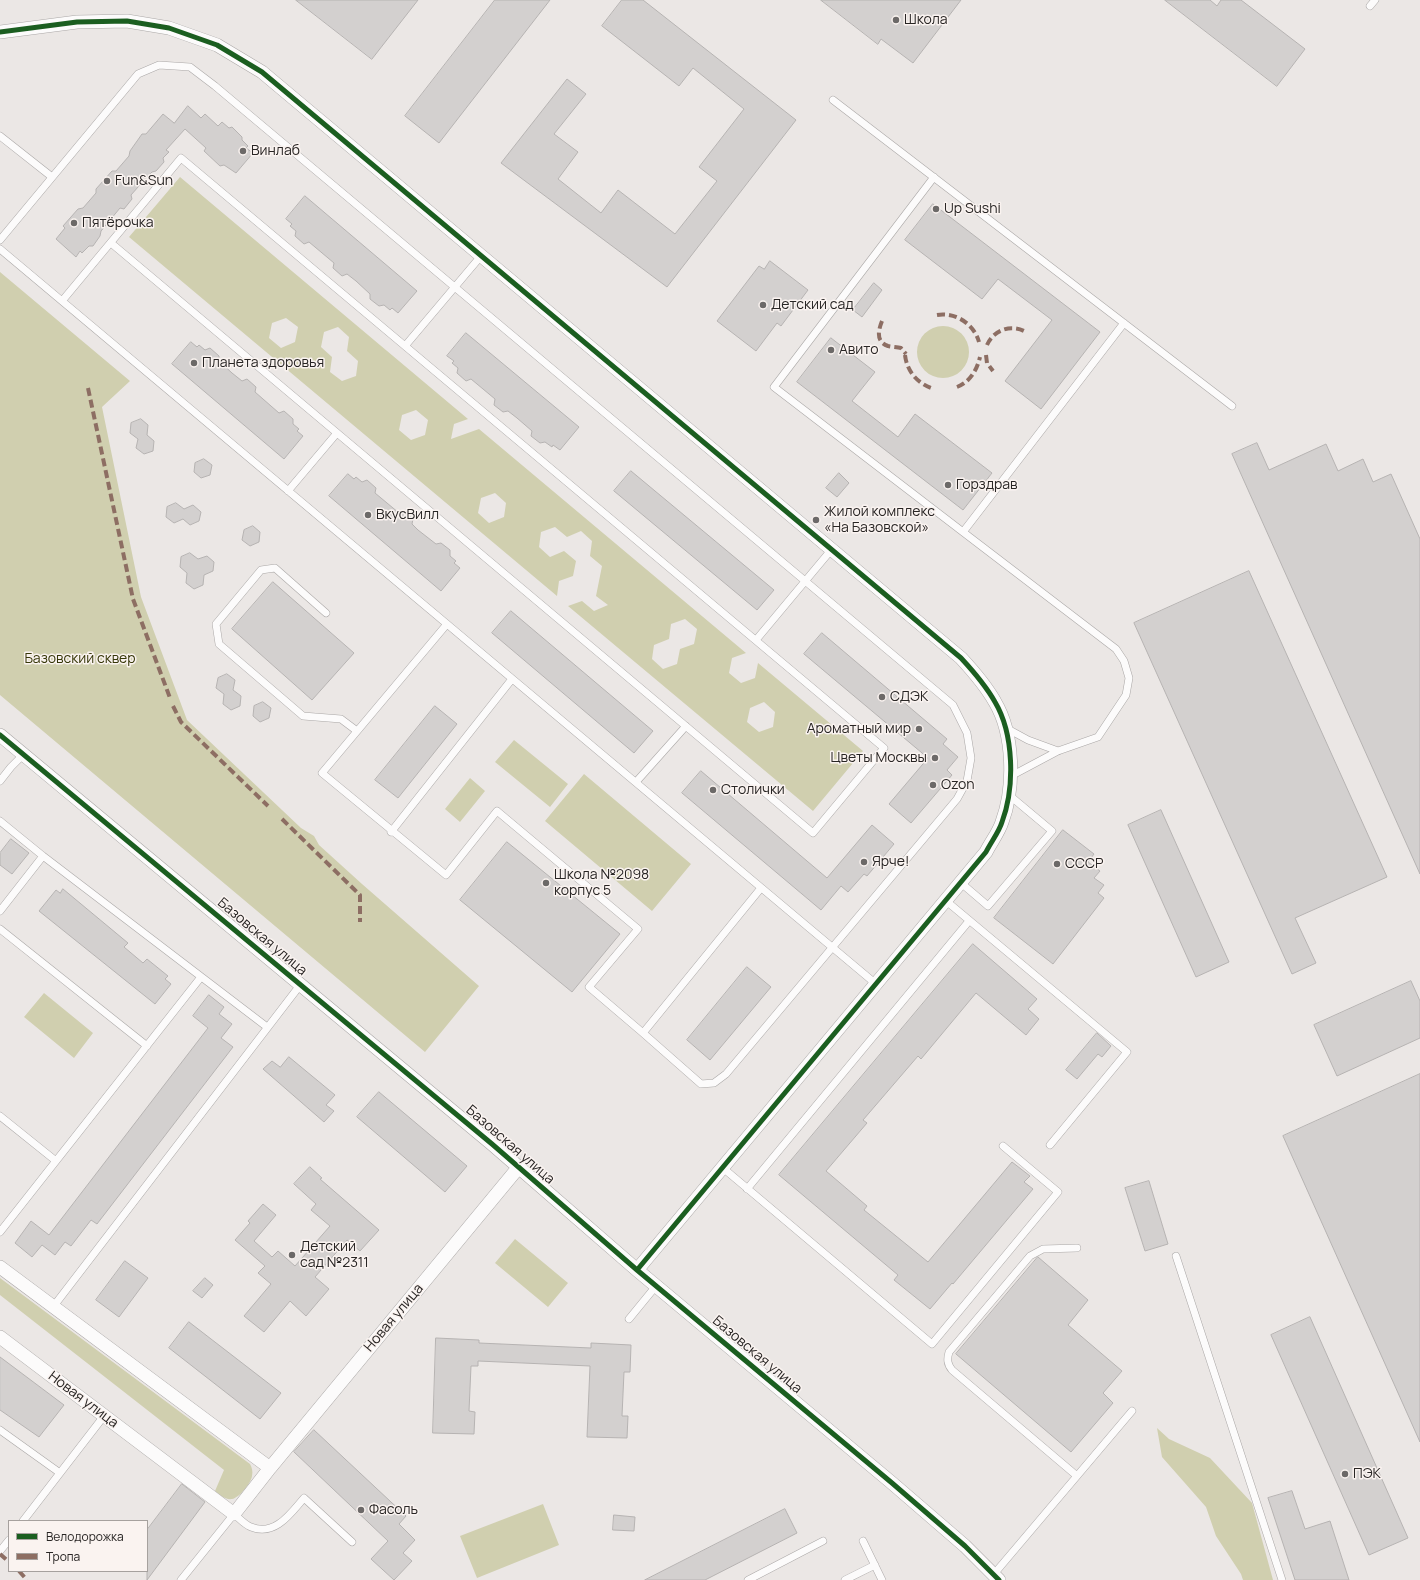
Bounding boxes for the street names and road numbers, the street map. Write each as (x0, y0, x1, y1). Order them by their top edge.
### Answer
street label: Базовская улица (214, 895, 310, 979)
street label: Базовская улица (462, 1102, 558, 1188)
street label: Новая улица (361, 1281, 427, 1355)
street label: Базовская улица (709, 1313, 805, 1397)
street label: Новая улица (45, 1368, 121, 1432)

